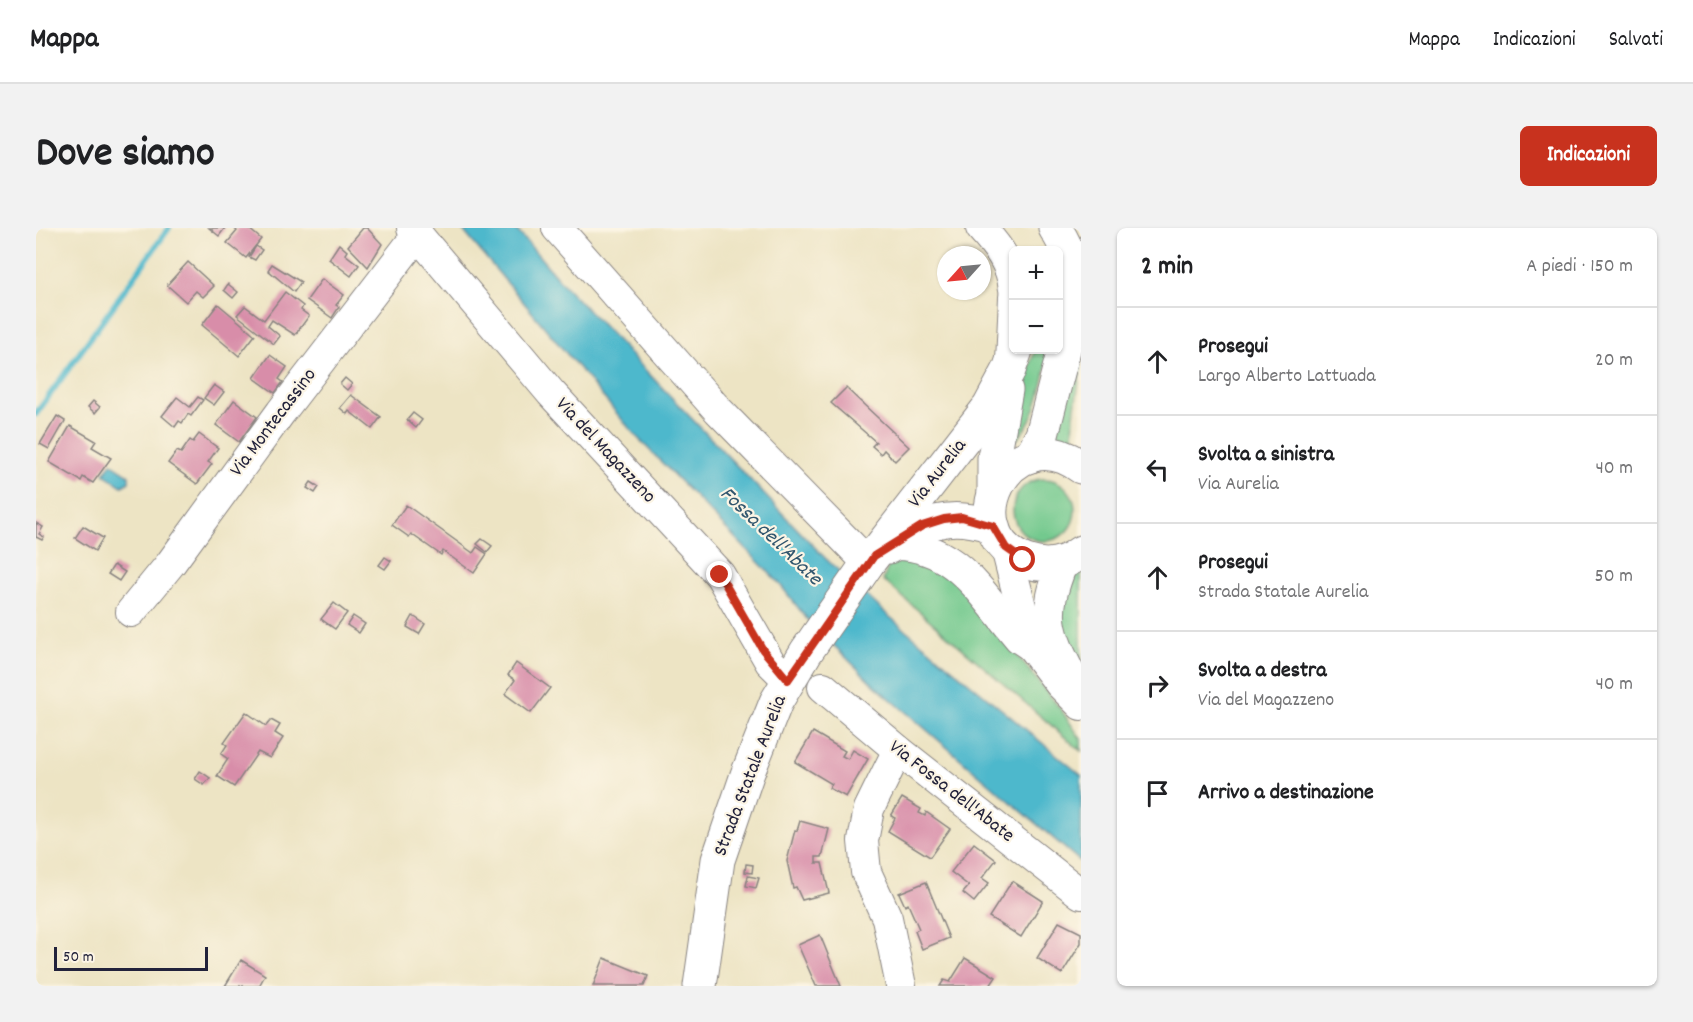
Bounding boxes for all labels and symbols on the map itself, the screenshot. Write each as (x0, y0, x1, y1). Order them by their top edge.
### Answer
north arrow (937, 246, 991, 300)
street label: Via Montecassino (224, 363, 324, 483)
street label: Via del Magazzeno (548, 392, 662, 510)
street label: Via Aurelia (902, 433, 974, 514)
water label: Fossa dell'Abate (712, 480, 829, 595)
route start (1009, 546, 1035, 572)
route end (706, 561, 732, 587)
street label: Strada Statale Aurelia (707, 691, 795, 861)
street label: Via Fossa dell'Abate (882, 734, 1020, 850)
scale bar (54, 944, 208, 972)

